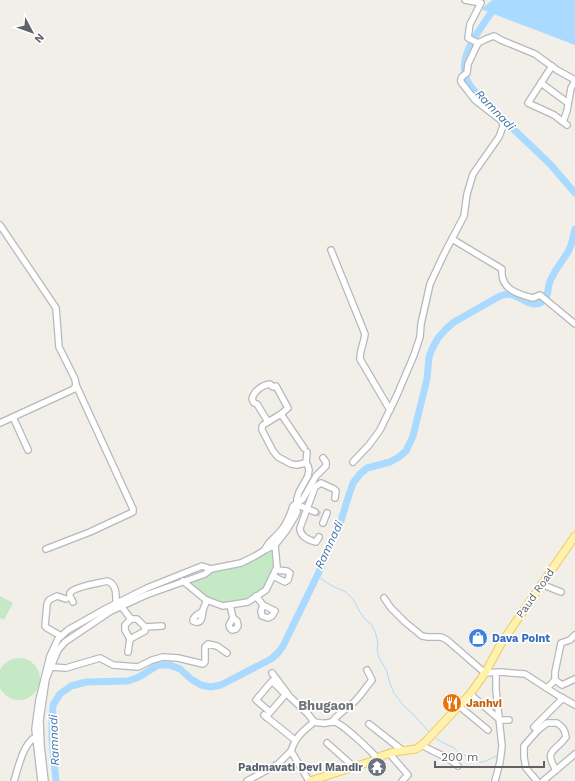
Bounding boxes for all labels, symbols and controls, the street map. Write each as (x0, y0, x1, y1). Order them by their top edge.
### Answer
north arrow (12, 12, 52, 52)
text: N (32, 31, 47, 46)
water label: Ramnadi (472, 87, 518, 134)
water label: Ramnadi (312, 518, 347, 571)
street label: Paud Road (514, 566, 557, 620)
shop icon: Dava Point (467, 627, 489, 649)
place label: Dava Point (492, 632, 550, 645)
restaurant icon: Janhvi (441, 692, 463, 714)
place label: Janhvi (466, 697, 502, 710)
district label: Bhugaon (298, 698, 354, 713)
water label: Ramnadi (46, 713, 62, 766)
scale bar (435, 743, 544, 769)
text: 200 m (441, 750, 478, 764)
temple icon: Padmavati Devi Mandir (366, 756, 388, 778)
place label: Padmavati Devi Mandir (238, 761, 363, 774)

